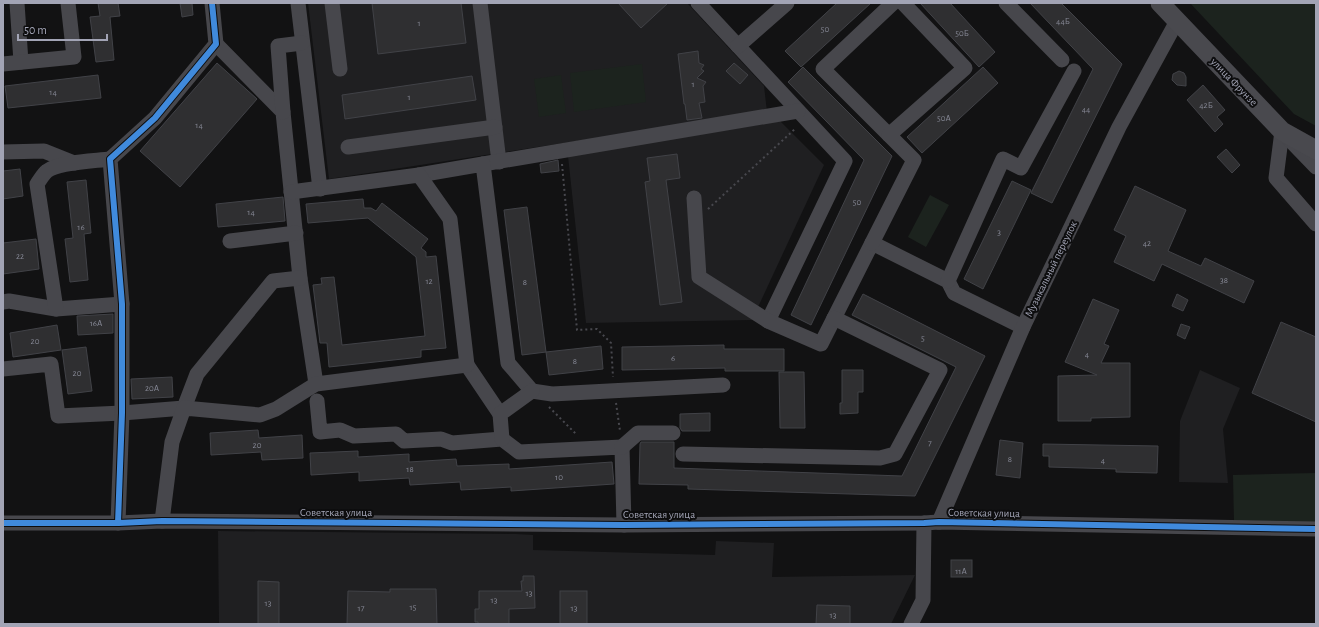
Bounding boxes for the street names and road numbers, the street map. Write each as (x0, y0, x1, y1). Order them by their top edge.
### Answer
street label: улица Фрунзе (1208, 55, 1259, 108)
street label: Музыкальный переулок (1023, 219, 1079, 319)
street label: Советская улица (300, 507, 372, 518)
street label: Советская улица (948, 507, 1020, 519)
street label: Советская улица (623, 509, 695, 520)

